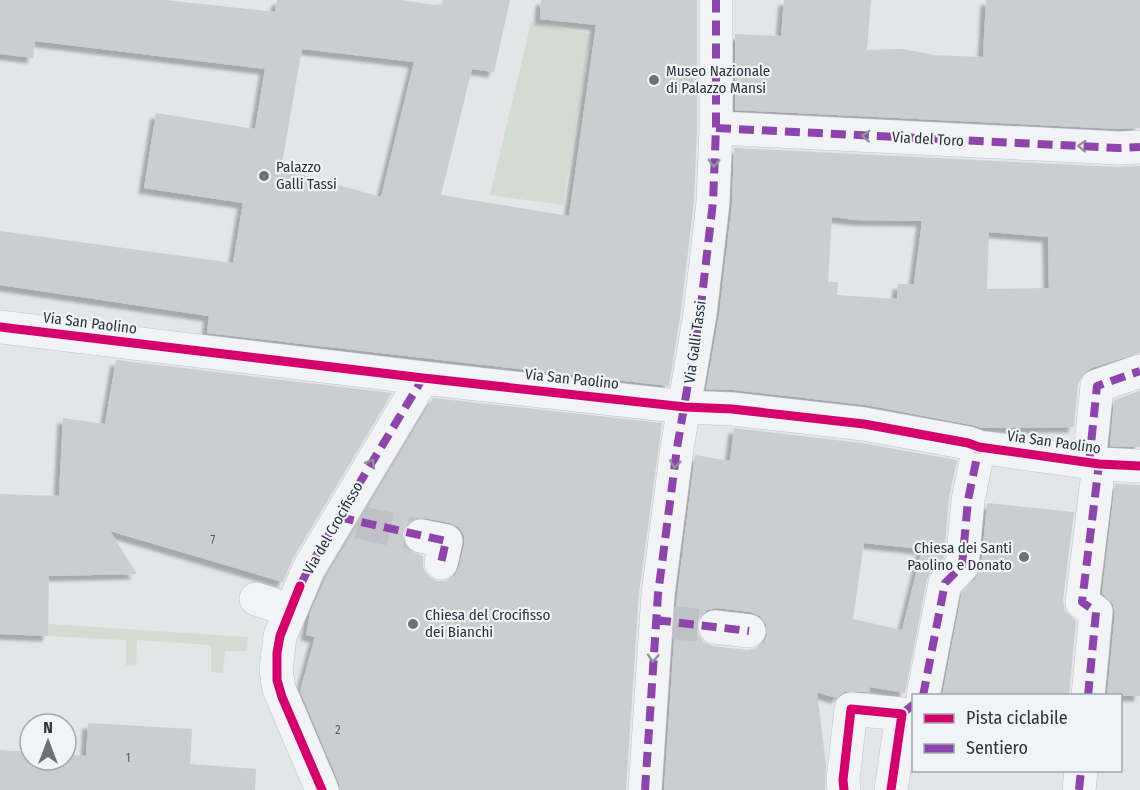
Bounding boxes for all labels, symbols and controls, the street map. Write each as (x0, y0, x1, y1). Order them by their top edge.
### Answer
place label: Museo Nazionale di Palazzo Mansi (666, 62, 770, 97)
marker: Museo Nazionale di Palazzo Mansi (647, 73, 661, 87)
street label: Via del Toro (892, 128, 964, 150)
one-way arrow (861, 129, 870, 142)
one-way arrow (1077, 140, 1086, 153)
place label: Palazzo Galli Tassi (276, 158, 337, 193)
one-way arrow (708, 159, 721, 168)
marker: Palazzo Galli Tassi (257, 169, 271, 183)
street label: Via Galli Tassi (680, 300, 710, 384)
street label: Via San Paolino (42, 308, 138, 338)
street label: Via San Paolino (524, 365, 620, 393)
street label: Via San Paolino (1006, 427, 1102, 457)
one-way arrow (364, 459, 376, 469)
one-way arrow (669, 460, 682, 469)
street label: Via del Crocifisso (299, 478, 367, 577)
house number: 7 (211, 533, 216, 547)
place label: Chiesa dei Santi Paolino e Donato (907, 539, 1012, 574)
marker: Chiesa dei Santi Paolino e Donato (1017, 550, 1031, 564)
place label: Chiesa del Crocifisso dei Bianchi (425, 606, 550, 641)
marker: Chiesa del Crocifisso dei Bianchi (406, 617, 420, 631)
one-way arrow (647, 654, 660, 663)
legend (912, 694, 1122, 772)
text: Pista ciclabile (966, 707, 1068, 729)
north arrow (18, 712, 78, 772)
text: N (43, 718, 53, 737)
house number: 2 (335, 723, 341, 737)
text: Sentiero (966, 737, 1028, 759)
house number: 1 (126, 751, 130, 765)

